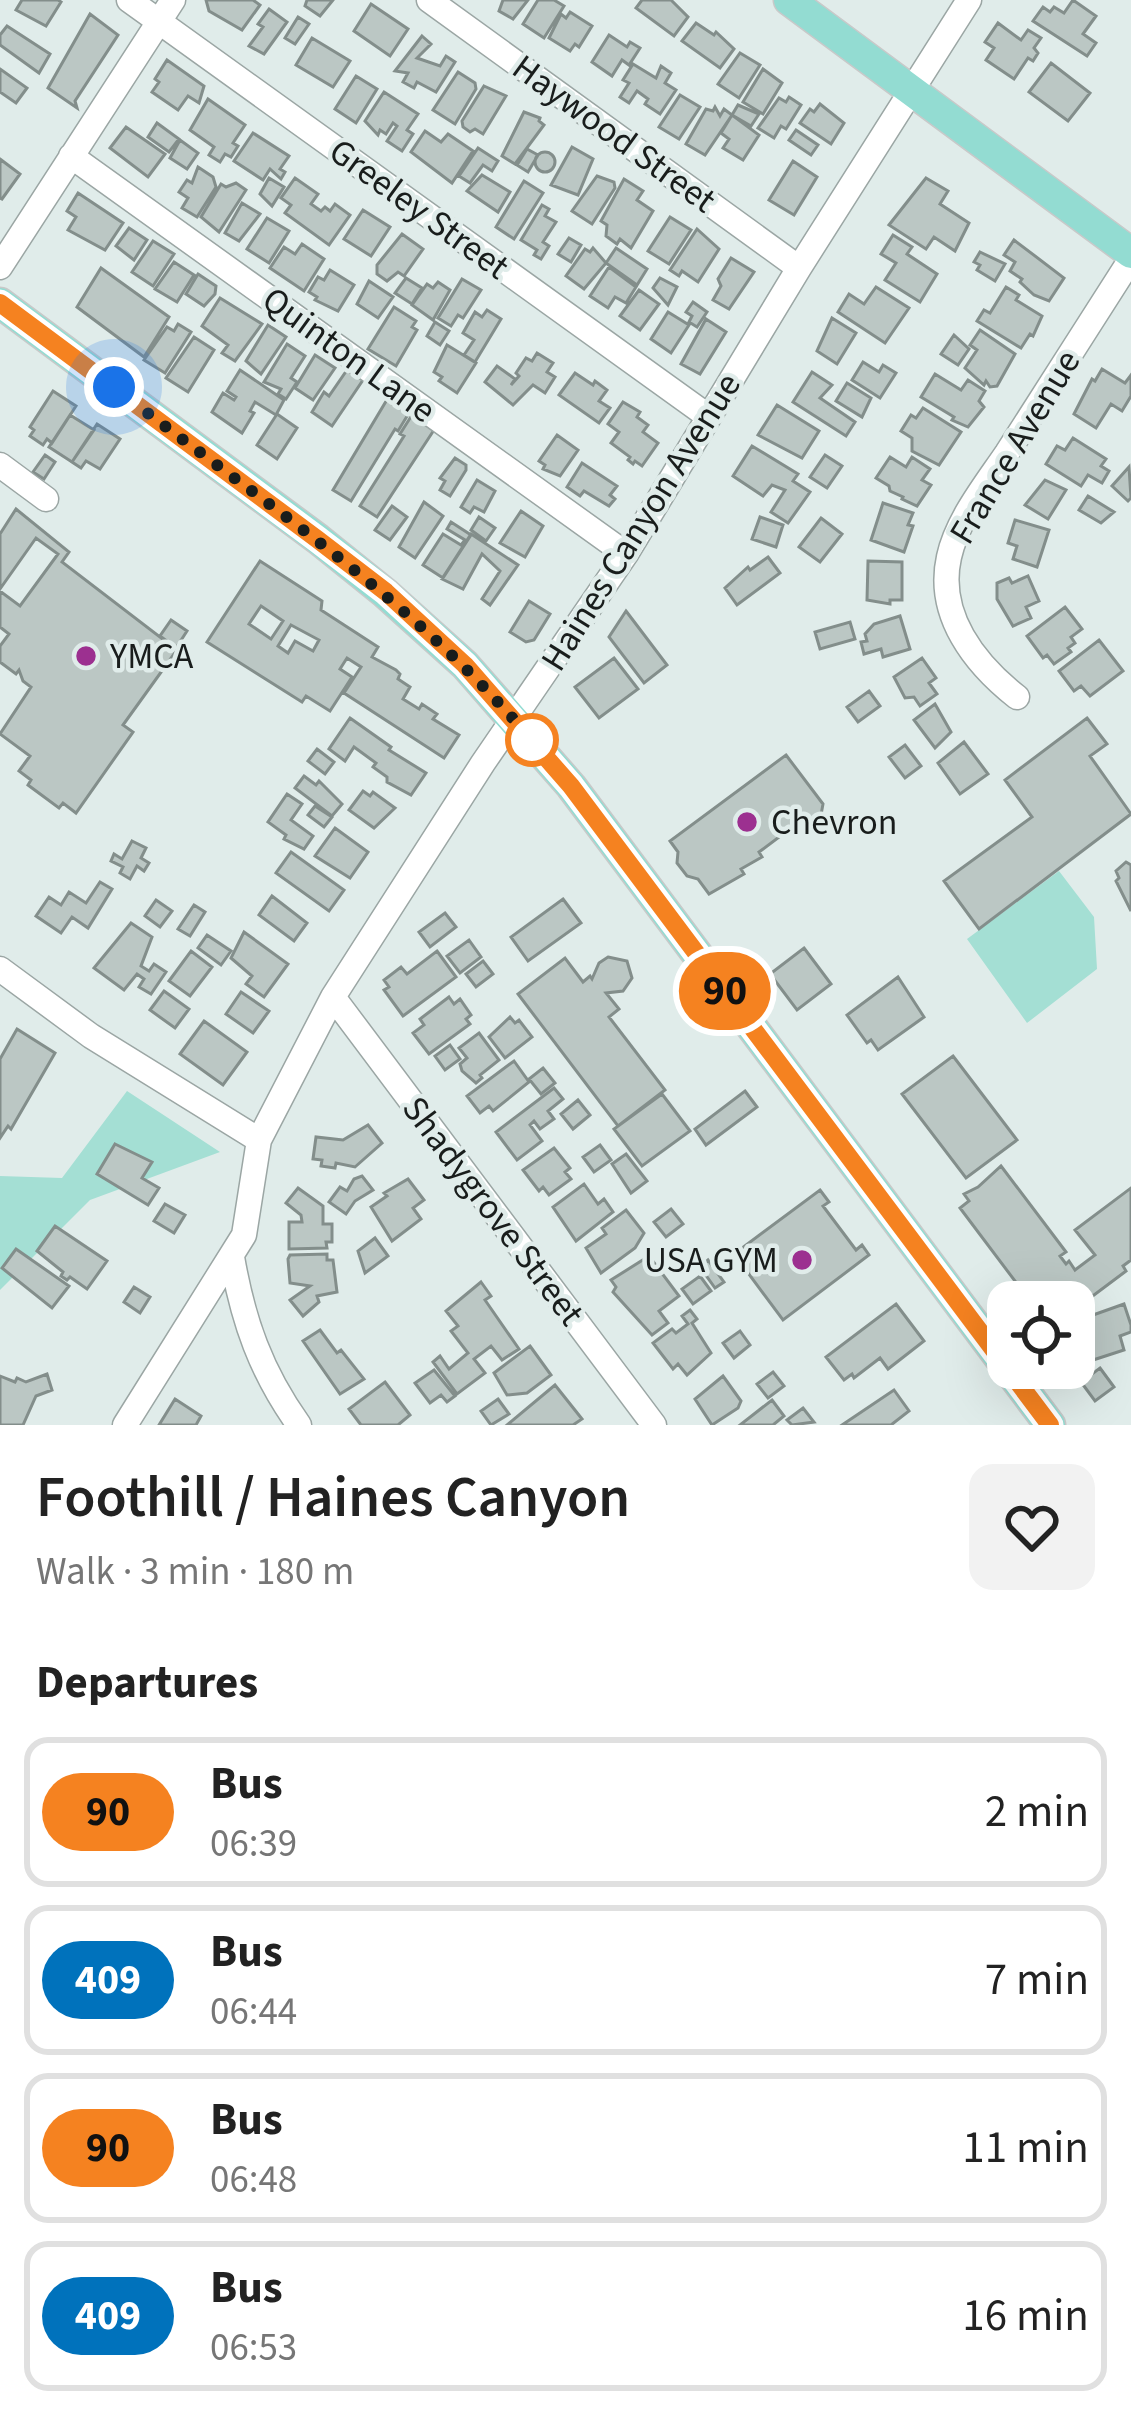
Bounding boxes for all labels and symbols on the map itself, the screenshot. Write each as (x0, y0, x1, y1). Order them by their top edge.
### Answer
street label: Haywood Street (502, 43, 726, 225)
street label: Greeley Street (318, 126, 520, 292)
street label: Quinton Lane (252, 275, 446, 435)
street label: France Avenue (937, 340, 1093, 554)
your location (84, 357, 144, 417)
street label: Haines Canyon Avenue (529, 363, 753, 681)
place label: YMCA (109, 631, 194, 682)
marker: YMCA (73, 643, 99, 669)
unlabelled marker (507, 715, 557, 765)
place label: Chevron (771, 797, 897, 848)
marker: Chevron (734, 809, 760, 835)
line badge: 90 (671, 952, 779, 1030)
street label: Shadygrove Street (390, 1086, 596, 1336)
place label: USA GYM (644, 1235, 778, 1286)
marker: USA GYM (789, 1247, 815, 1273)

